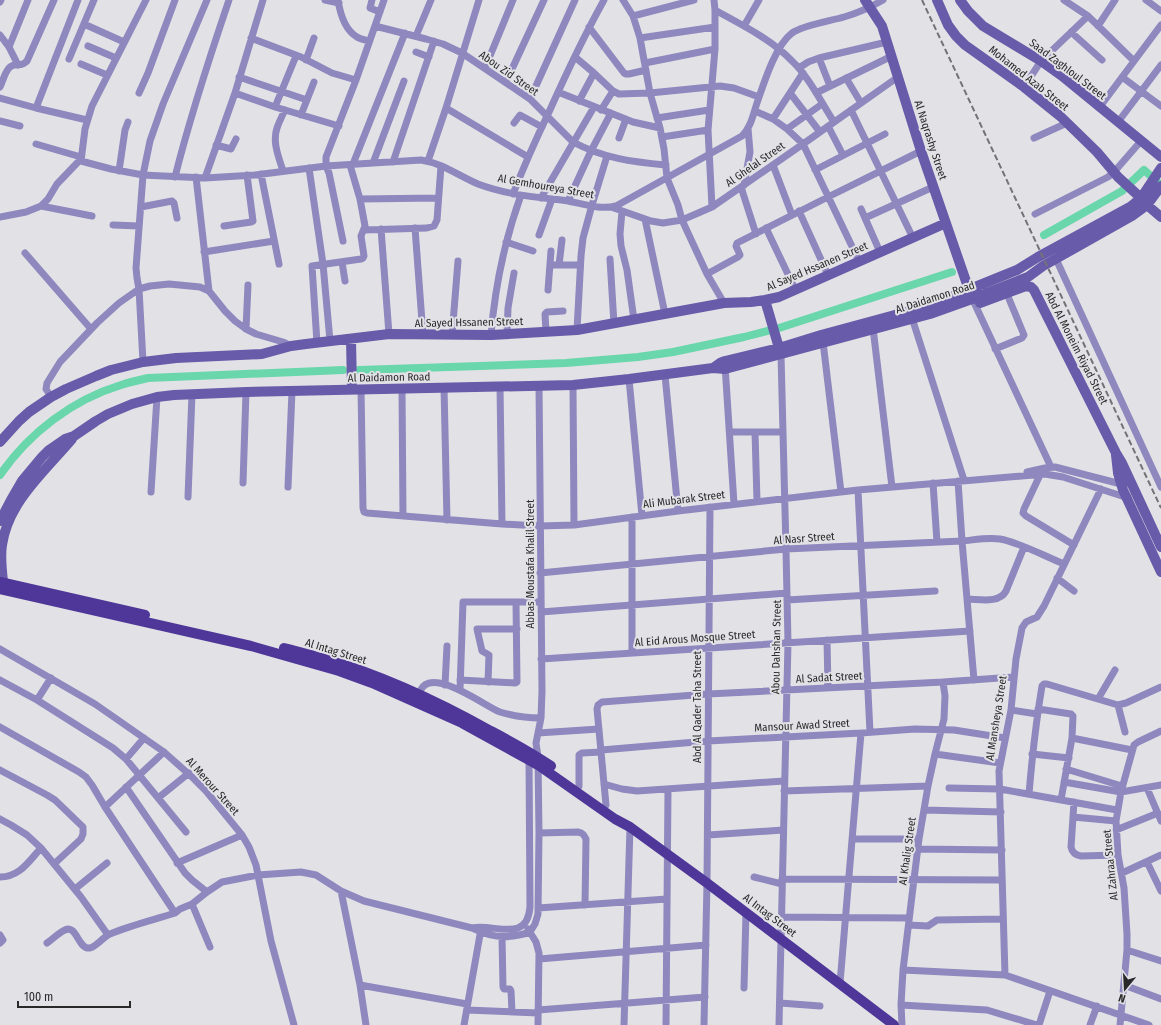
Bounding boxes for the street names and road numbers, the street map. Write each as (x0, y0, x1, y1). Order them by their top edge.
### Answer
street label: Saad Zaghloul Street (1027, 36, 1109, 103)
street label: Mohamed Azab Street (986, 43, 1072, 114)
street label: Abou Zid Street (477, 48, 541, 99)
street label: Al Naqrashy Street (912, 99, 950, 182)
street label: Al Ghelal Street (723, 139, 788, 190)
street label: Al Gemhoureya Street (497, 172, 595, 201)
street label: Al Sayed Hssanen Street (765, 239, 870, 294)
street label: Al Daidamon Road (894, 279, 976, 316)
street label: Abd Al Moneim Riyad Street (1043, 290, 1111, 407)
street label: Al Sayed Hssanen Street (415, 315, 524, 330)
street label: Al Daidamon Road (348, 370, 430, 385)
street label: Ali Mubarak Street (642, 488, 726, 511)
street label: Abbas Moustafa Khalil Street (524, 499, 537, 629)
street label: Al Nasr Street (773, 530, 836, 547)
street label: Abou Dahshan Street (769, 599, 784, 694)
street label: Al Eid Arous Mosque Street (634, 628, 756, 649)
street label: Al Intag Street (304, 636, 369, 667)
street label: Abd Al Qader Taha Street (691, 651, 704, 763)
street label: Al Sadat Street (795, 669, 863, 686)
street label: Al Mansheya Street (983, 674, 1010, 762)
street label: Mansour Awad Street (754, 716, 850, 734)
street label: Al Merour Street (183, 755, 242, 818)
street label: Al Khalig Street (896, 816, 919, 886)
street label: Al Zahraa Street (1100, 828, 1121, 901)
street label: Al Intag Street (740, 891, 799, 940)

